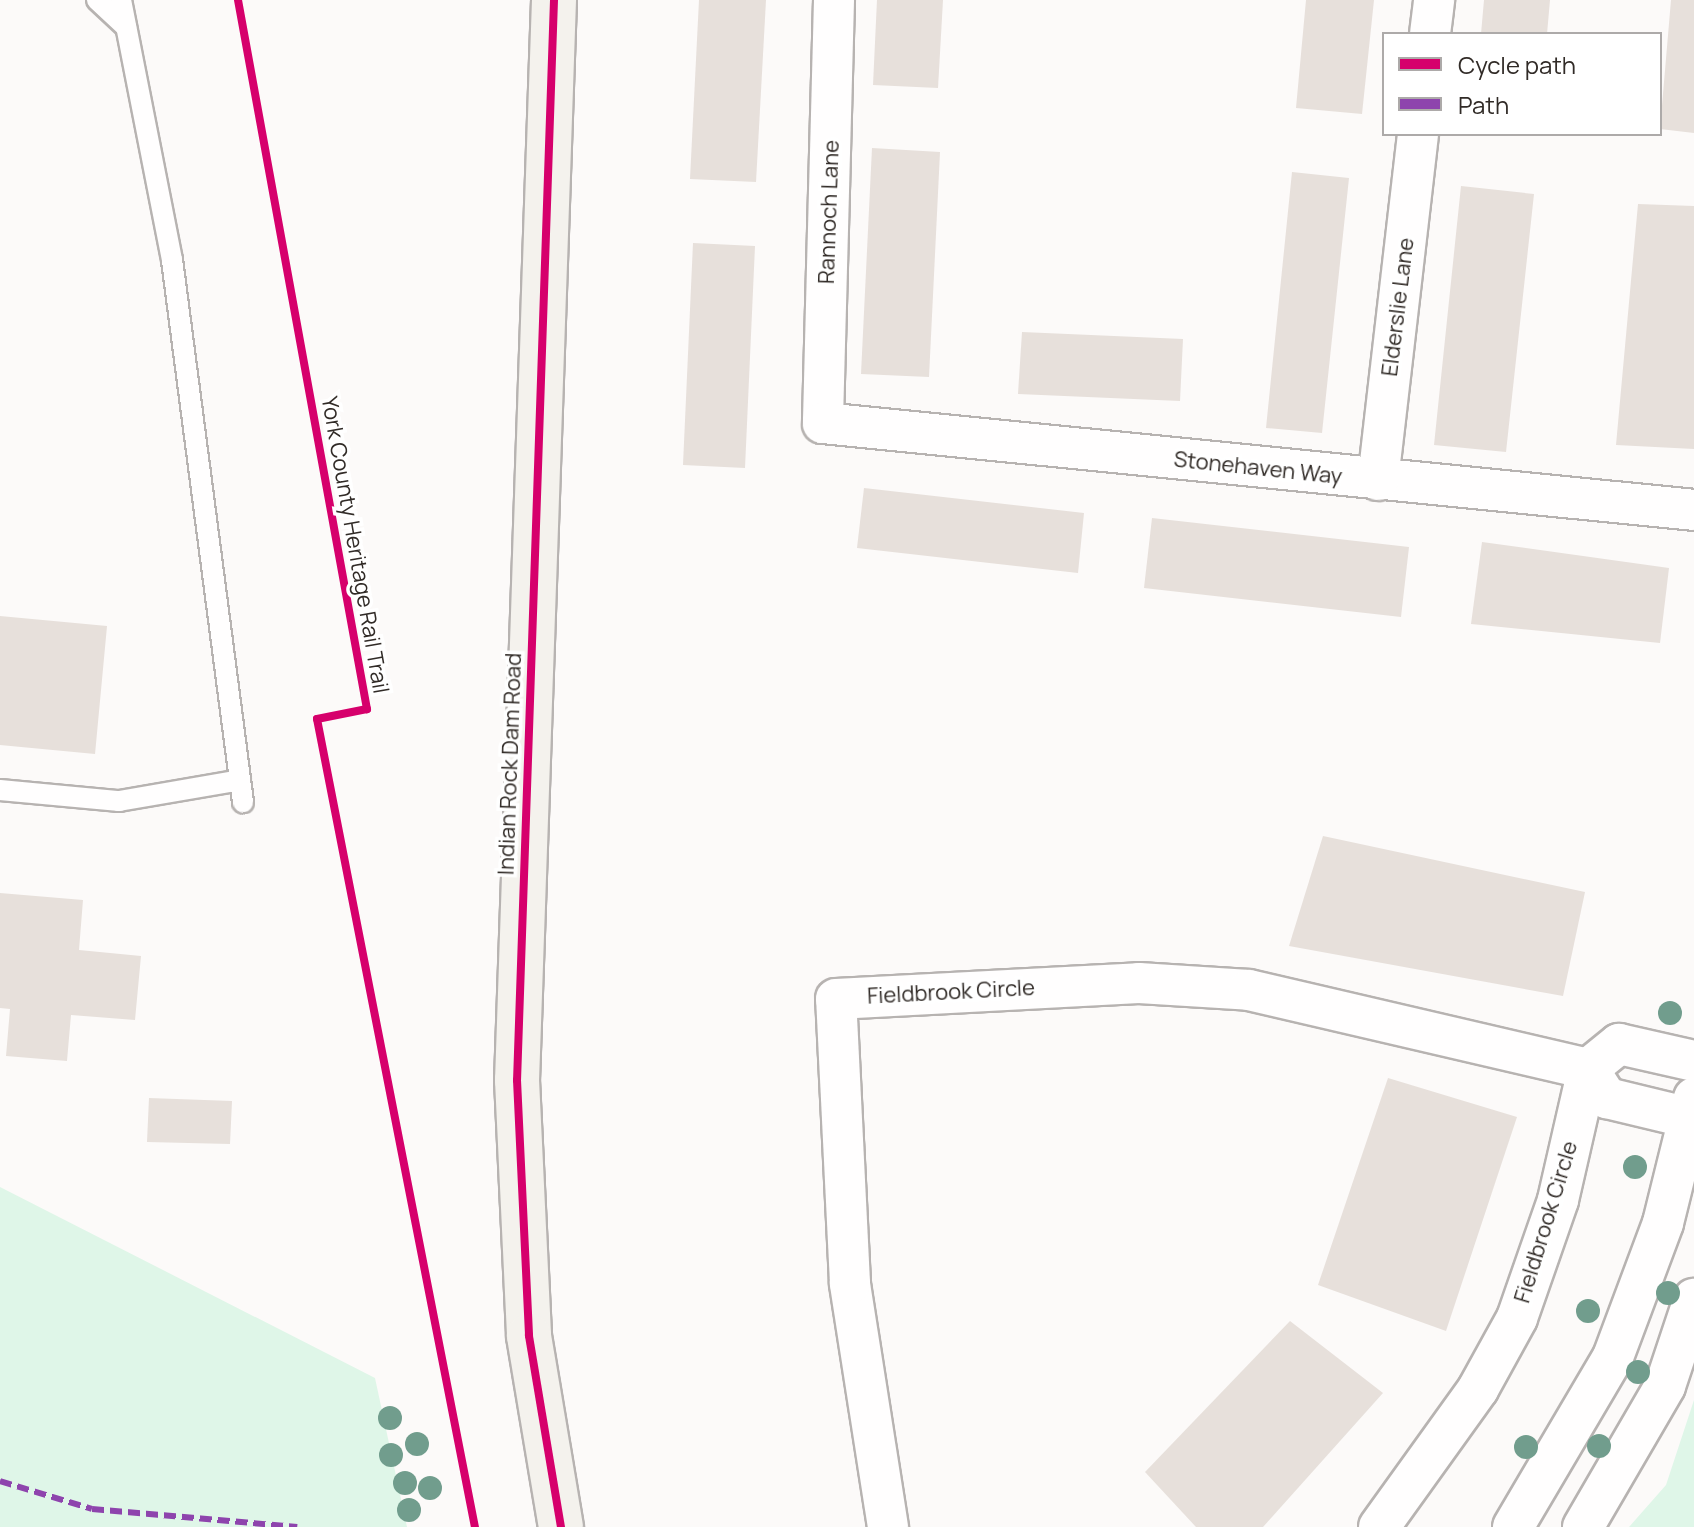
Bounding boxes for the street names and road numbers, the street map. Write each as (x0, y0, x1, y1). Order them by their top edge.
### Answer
street label: Rannoch Lane (813, 140, 845, 284)
street label: Elderslie Lane (1376, 236, 1420, 378)
street label: York County Heritage Rail Trail (316, 394, 394, 696)
street label: Stonehaven Way (1173, 446, 1343, 490)
street label: Indian Rock Dam Road (493, 652, 527, 876)
street label: Fieldbrook Circle (867, 974, 1035, 1010)
street label: Fieldbrook Circle (1509, 1138, 1583, 1306)

